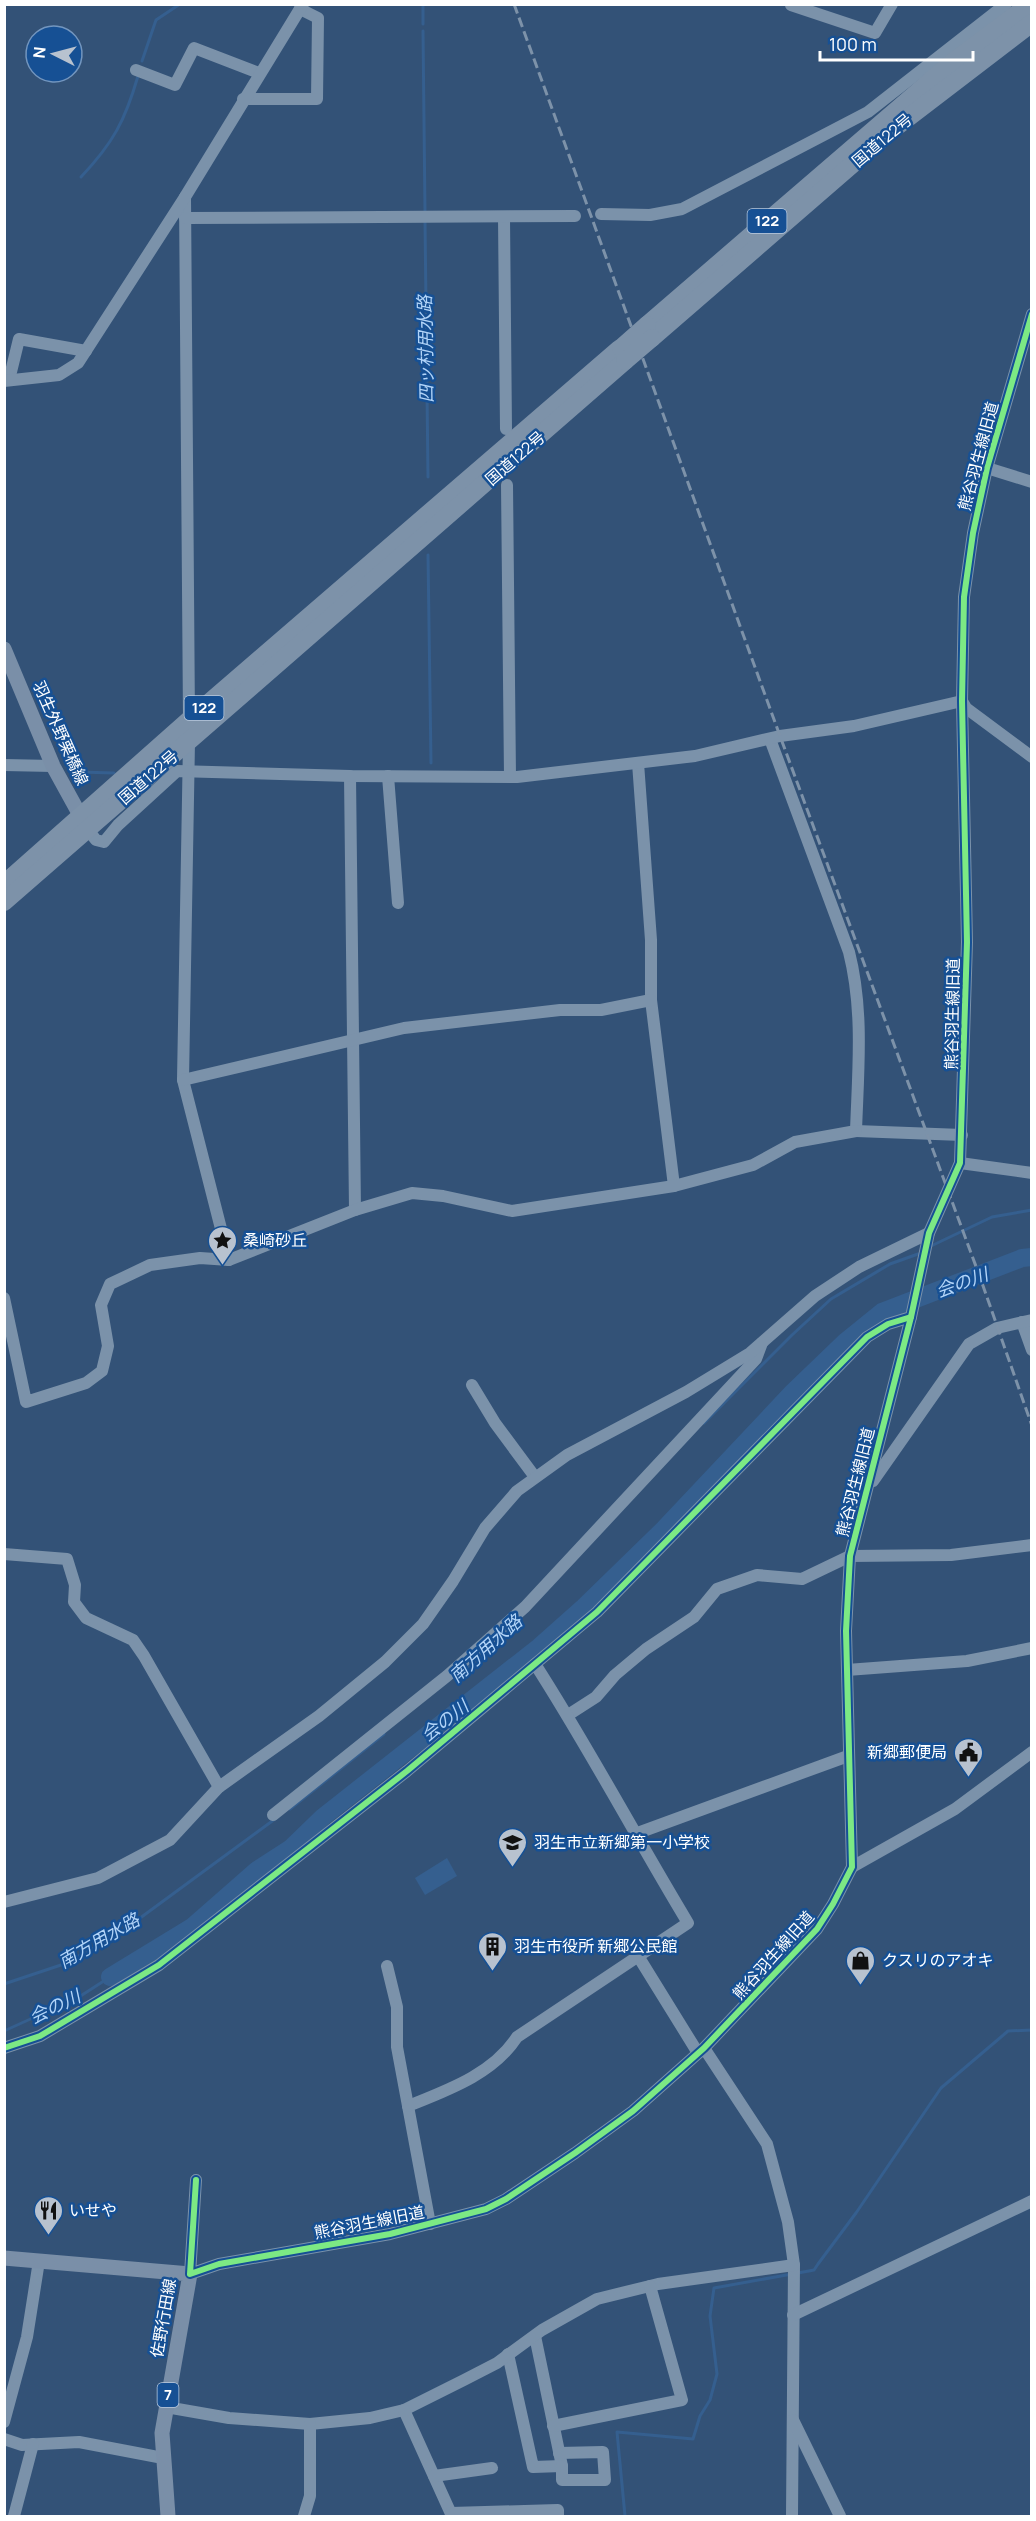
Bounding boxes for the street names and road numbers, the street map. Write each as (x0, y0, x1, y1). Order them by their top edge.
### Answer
street label: 国道122号 (847, 108, 917, 172)
road number: 122 (748, 209, 786, 233)
street label: 熊谷羽生線旧道 (953, 399, 1003, 513)
street label: 国道122号 (480, 426, 550, 490)
street label: 羽生外野栗橋線 (28, 677, 94, 789)
road number: 122 (184, 696, 224, 720)
street label: 国道122号 (113, 745, 183, 809)
street label: 熊谷羽生線旧道 (940, 958, 964, 1070)
street label: 熊谷羽生線旧道 (831, 1425, 879, 1539)
street label: 熊谷羽生線旧道 (727, 1906, 819, 2004)
street label: 熊谷羽生線旧道 (312, 2201, 426, 2243)
street label: 佐野行田線 (145, 2277, 181, 2359)
road number: 7 (158, 2383, 178, 2407)

